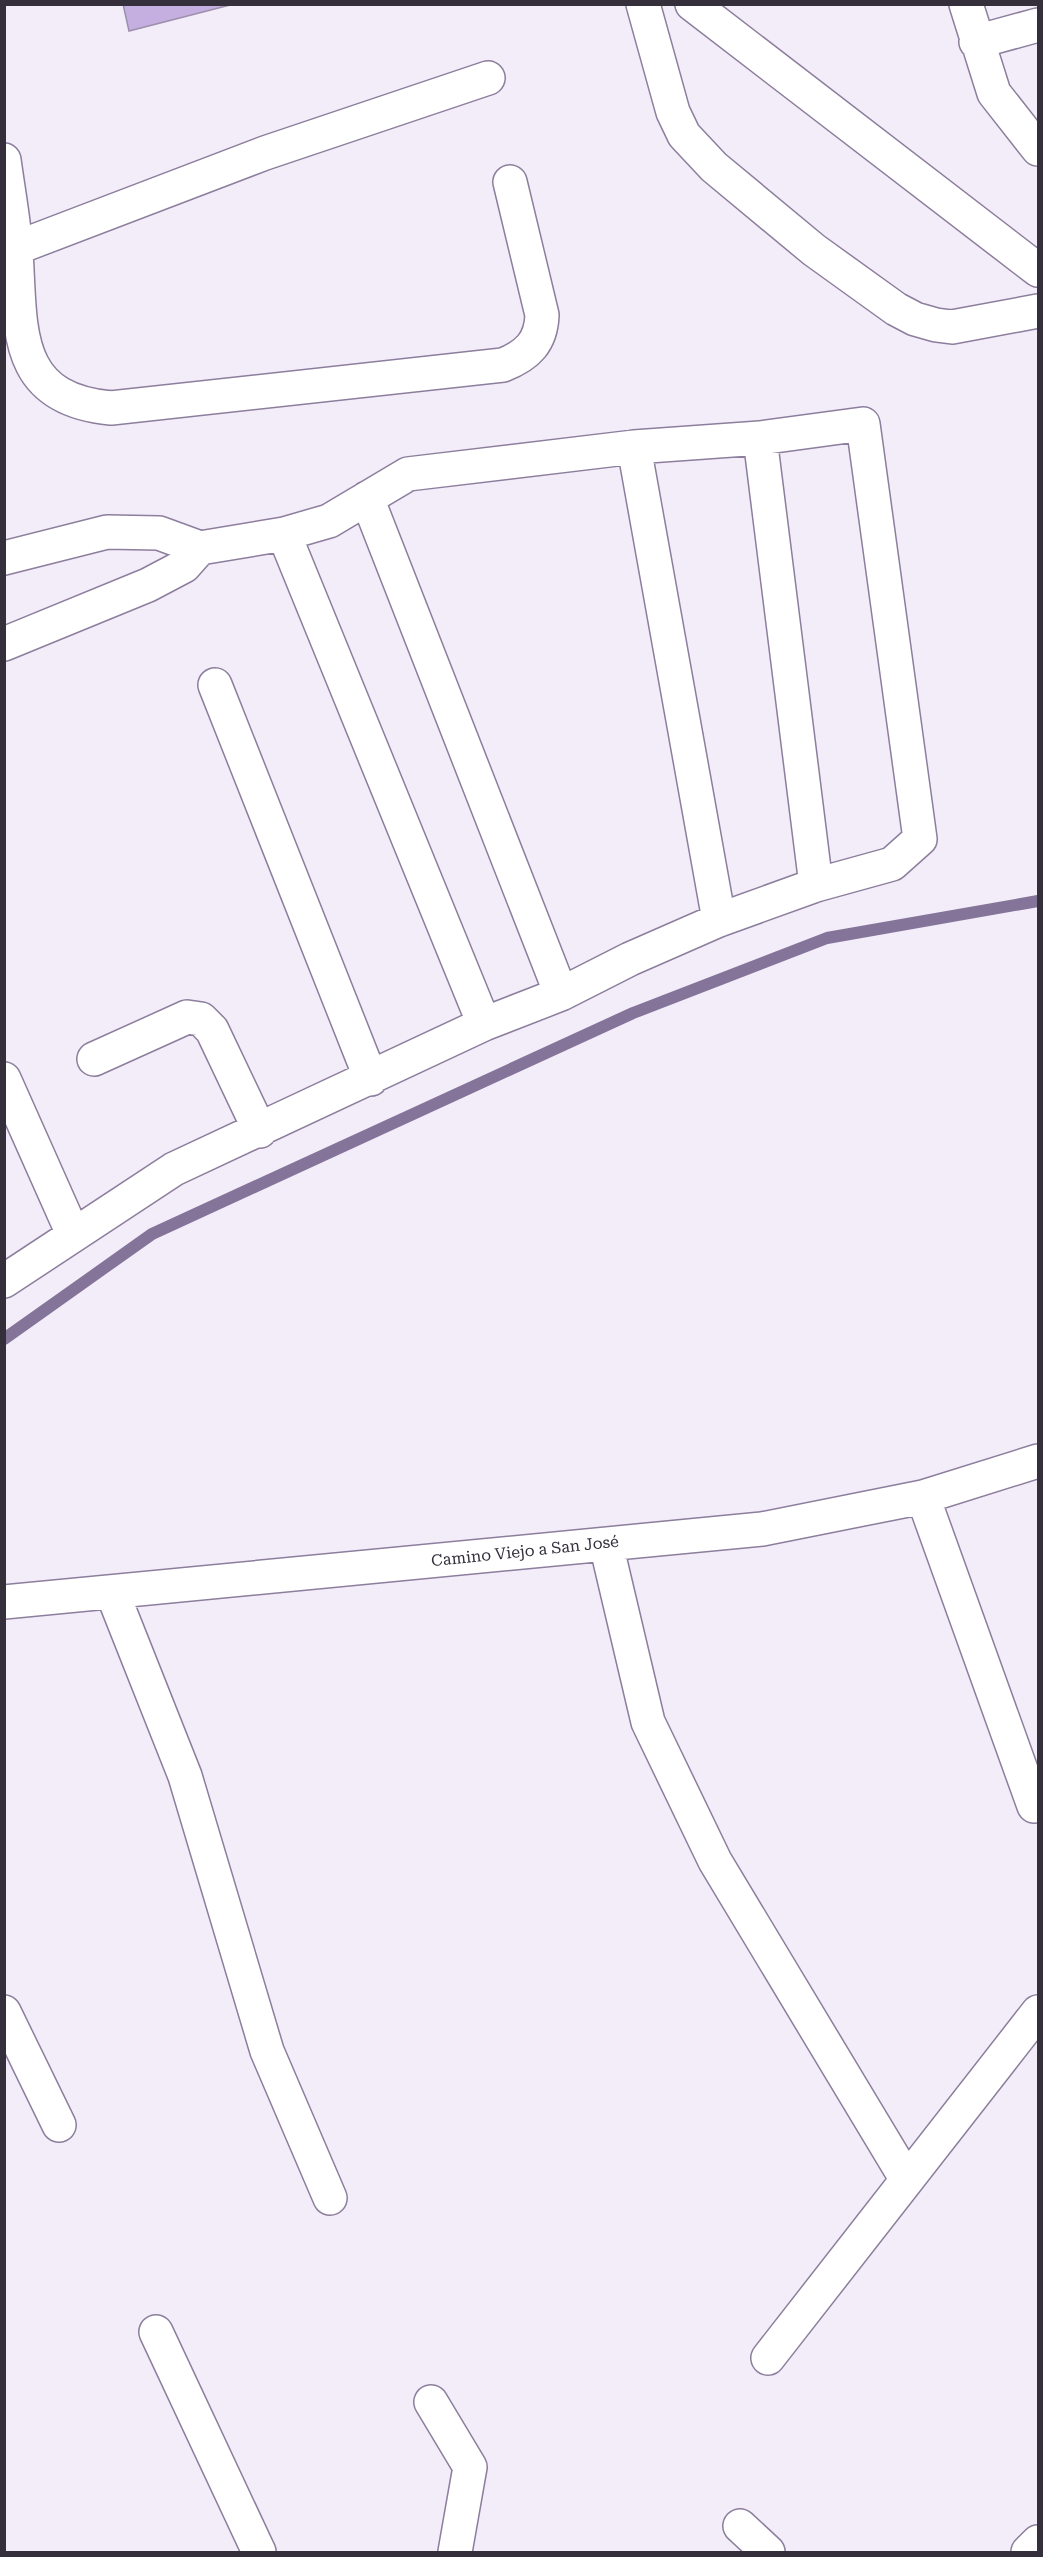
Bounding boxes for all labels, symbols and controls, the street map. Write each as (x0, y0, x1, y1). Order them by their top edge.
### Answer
street label: Camino Viejo a San José (430, 1532, 620, 1570)

